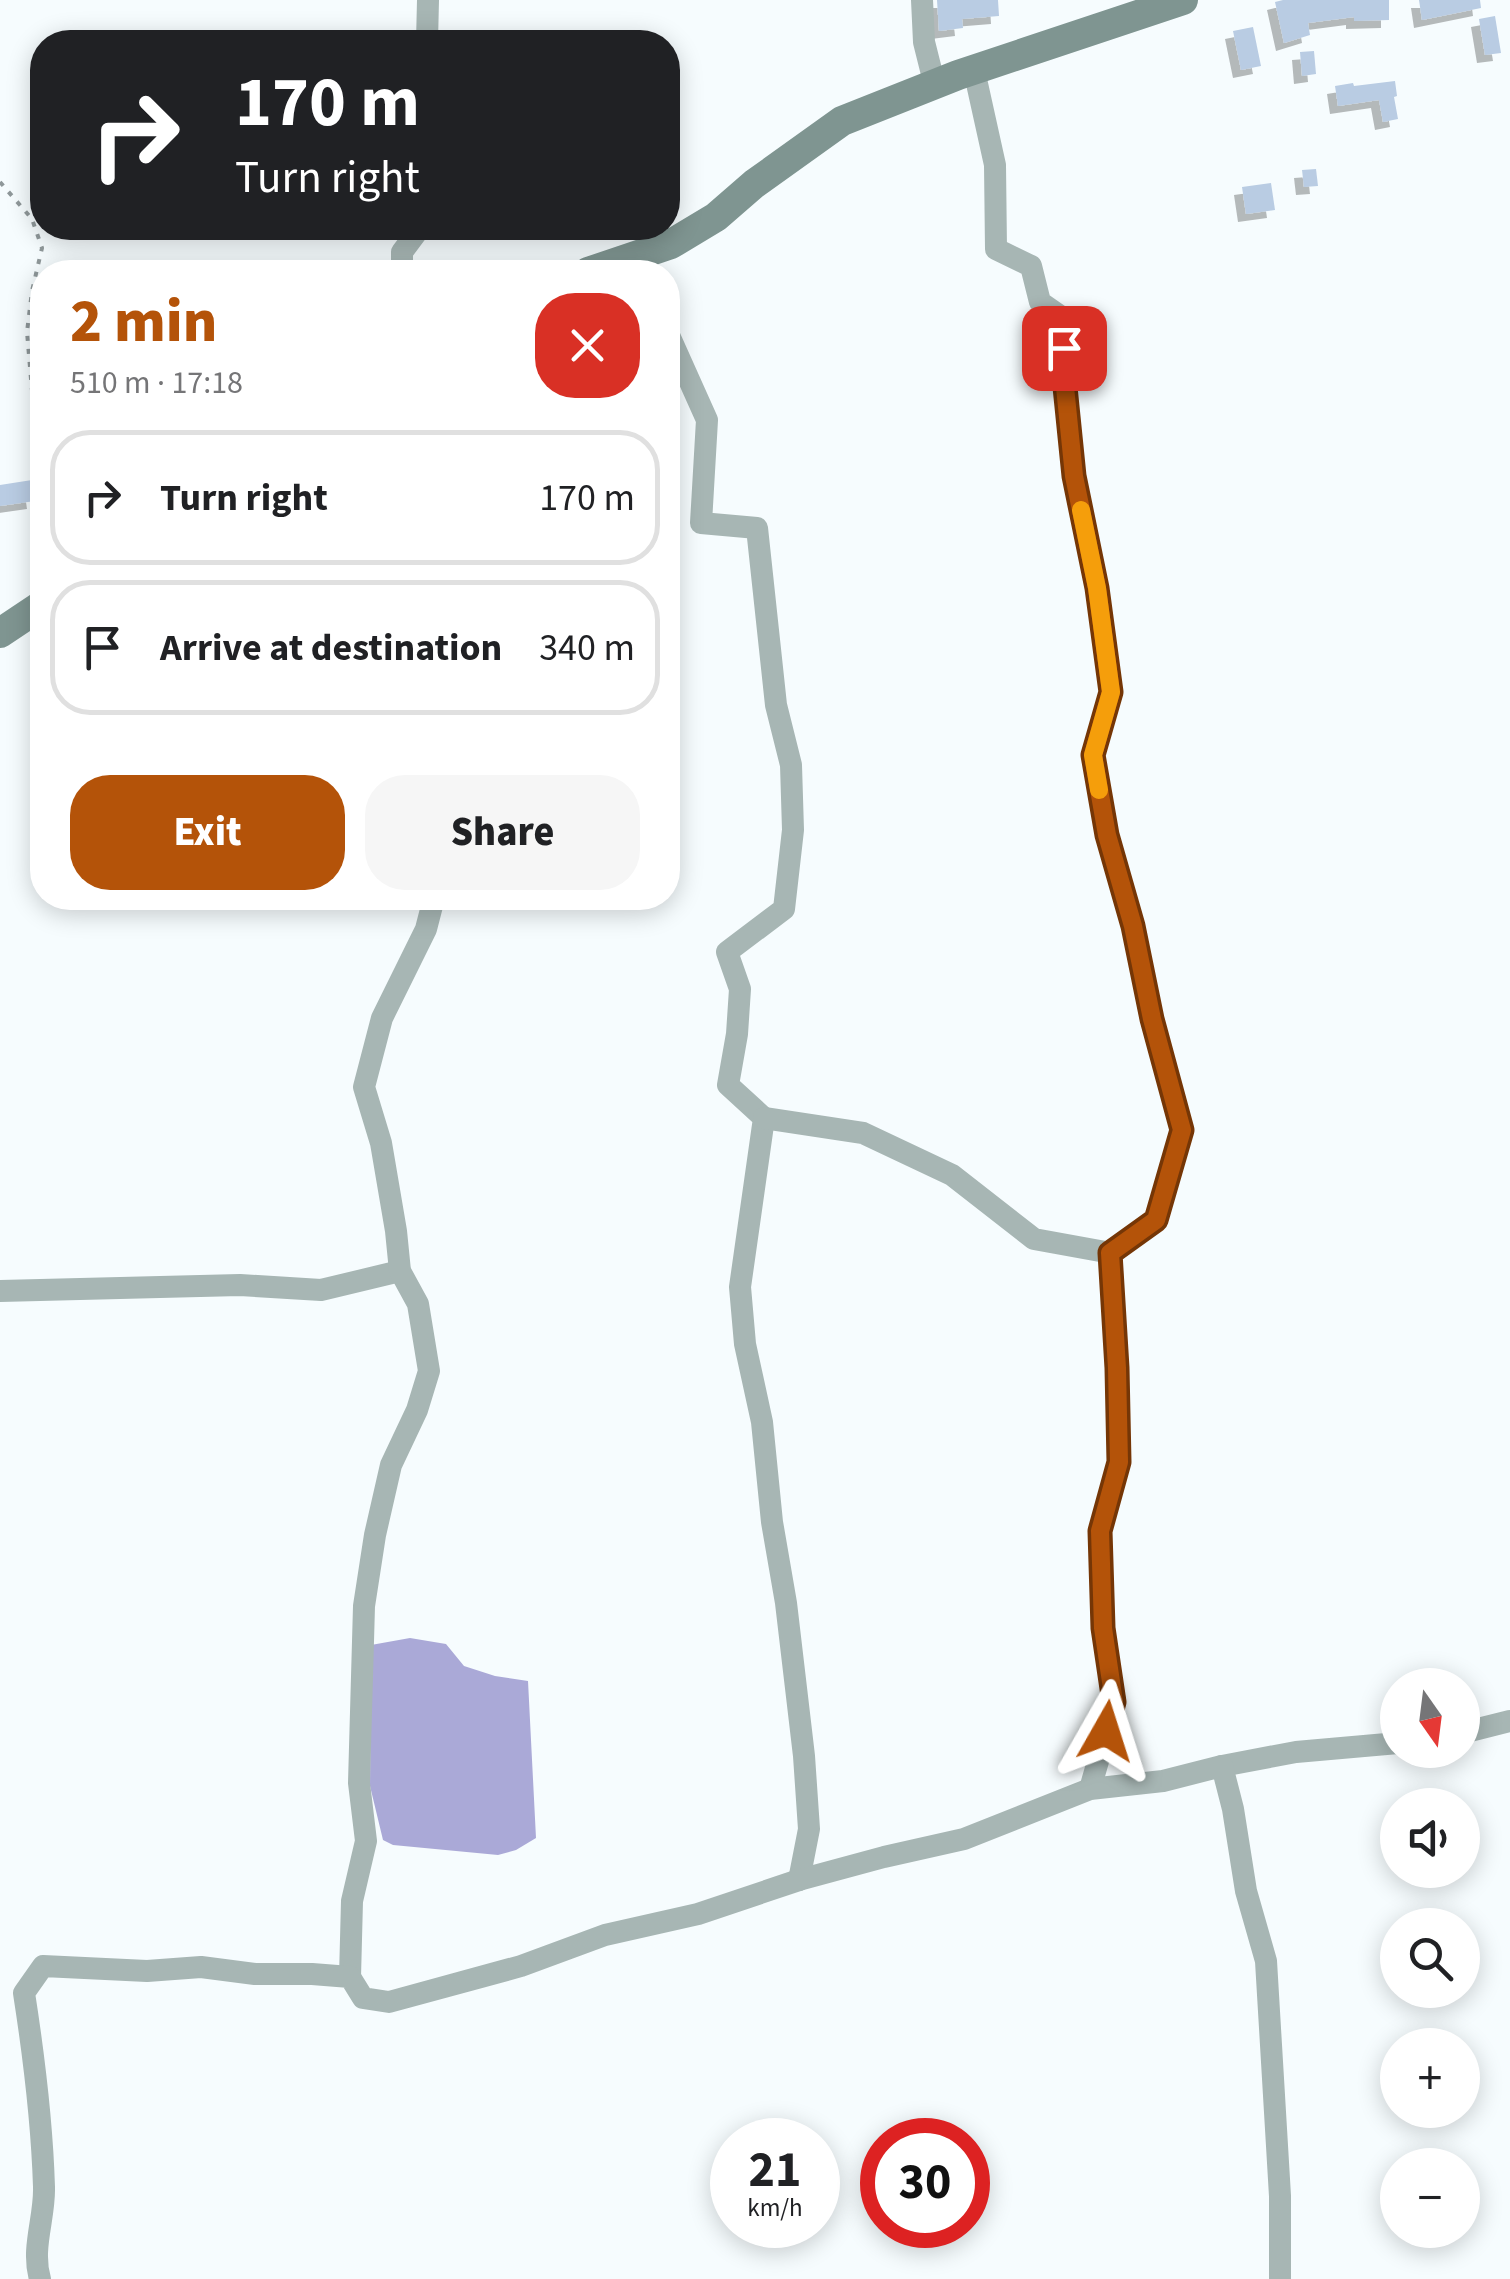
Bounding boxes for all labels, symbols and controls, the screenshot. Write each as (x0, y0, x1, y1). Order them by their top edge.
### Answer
text: 170 m (235, 53, 420, 153)
icon: right (70, 70, 200, 200)
text: Turn right (235, 146, 420, 210)
text: 2 min (70, 280, 217, 365)
button: close (535, 293, 640, 398)
pin (1022, 306, 1107, 391)
icon: arrive (1037, 321, 1092, 376)
text: 510 m · 17:18 (70, 360, 243, 406)
icon: right (75, 470, 130, 525)
text: Turn right (160, 471, 328, 525)
text: 170 m (539, 471, 635, 525)
icon: arrive (75, 620, 130, 675)
text: Arrive at destination (160, 621, 502, 675)
text: 340 m (539, 621, 635, 675)
button: Exit (70, 775, 345, 890)
button: Share (365, 775, 640, 890)
north arrow (1380, 1668, 1480, 1768)
map controls (1380, 1668, 1480, 2248)
position arrow (1054, 1679, 1158, 1783)
button: sound (1380, 1788, 1480, 1888)
button: search (1380, 1908, 1480, 2008)
button: + (1380, 2028, 1480, 2128)
speed limit sign: 30 (860, 2118, 990, 2248)
text: 21 (749, 2135, 801, 2206)
button: − (1380, 2148, 1480, 2248)
text: km/h (747, 2190, 803, 2226)

